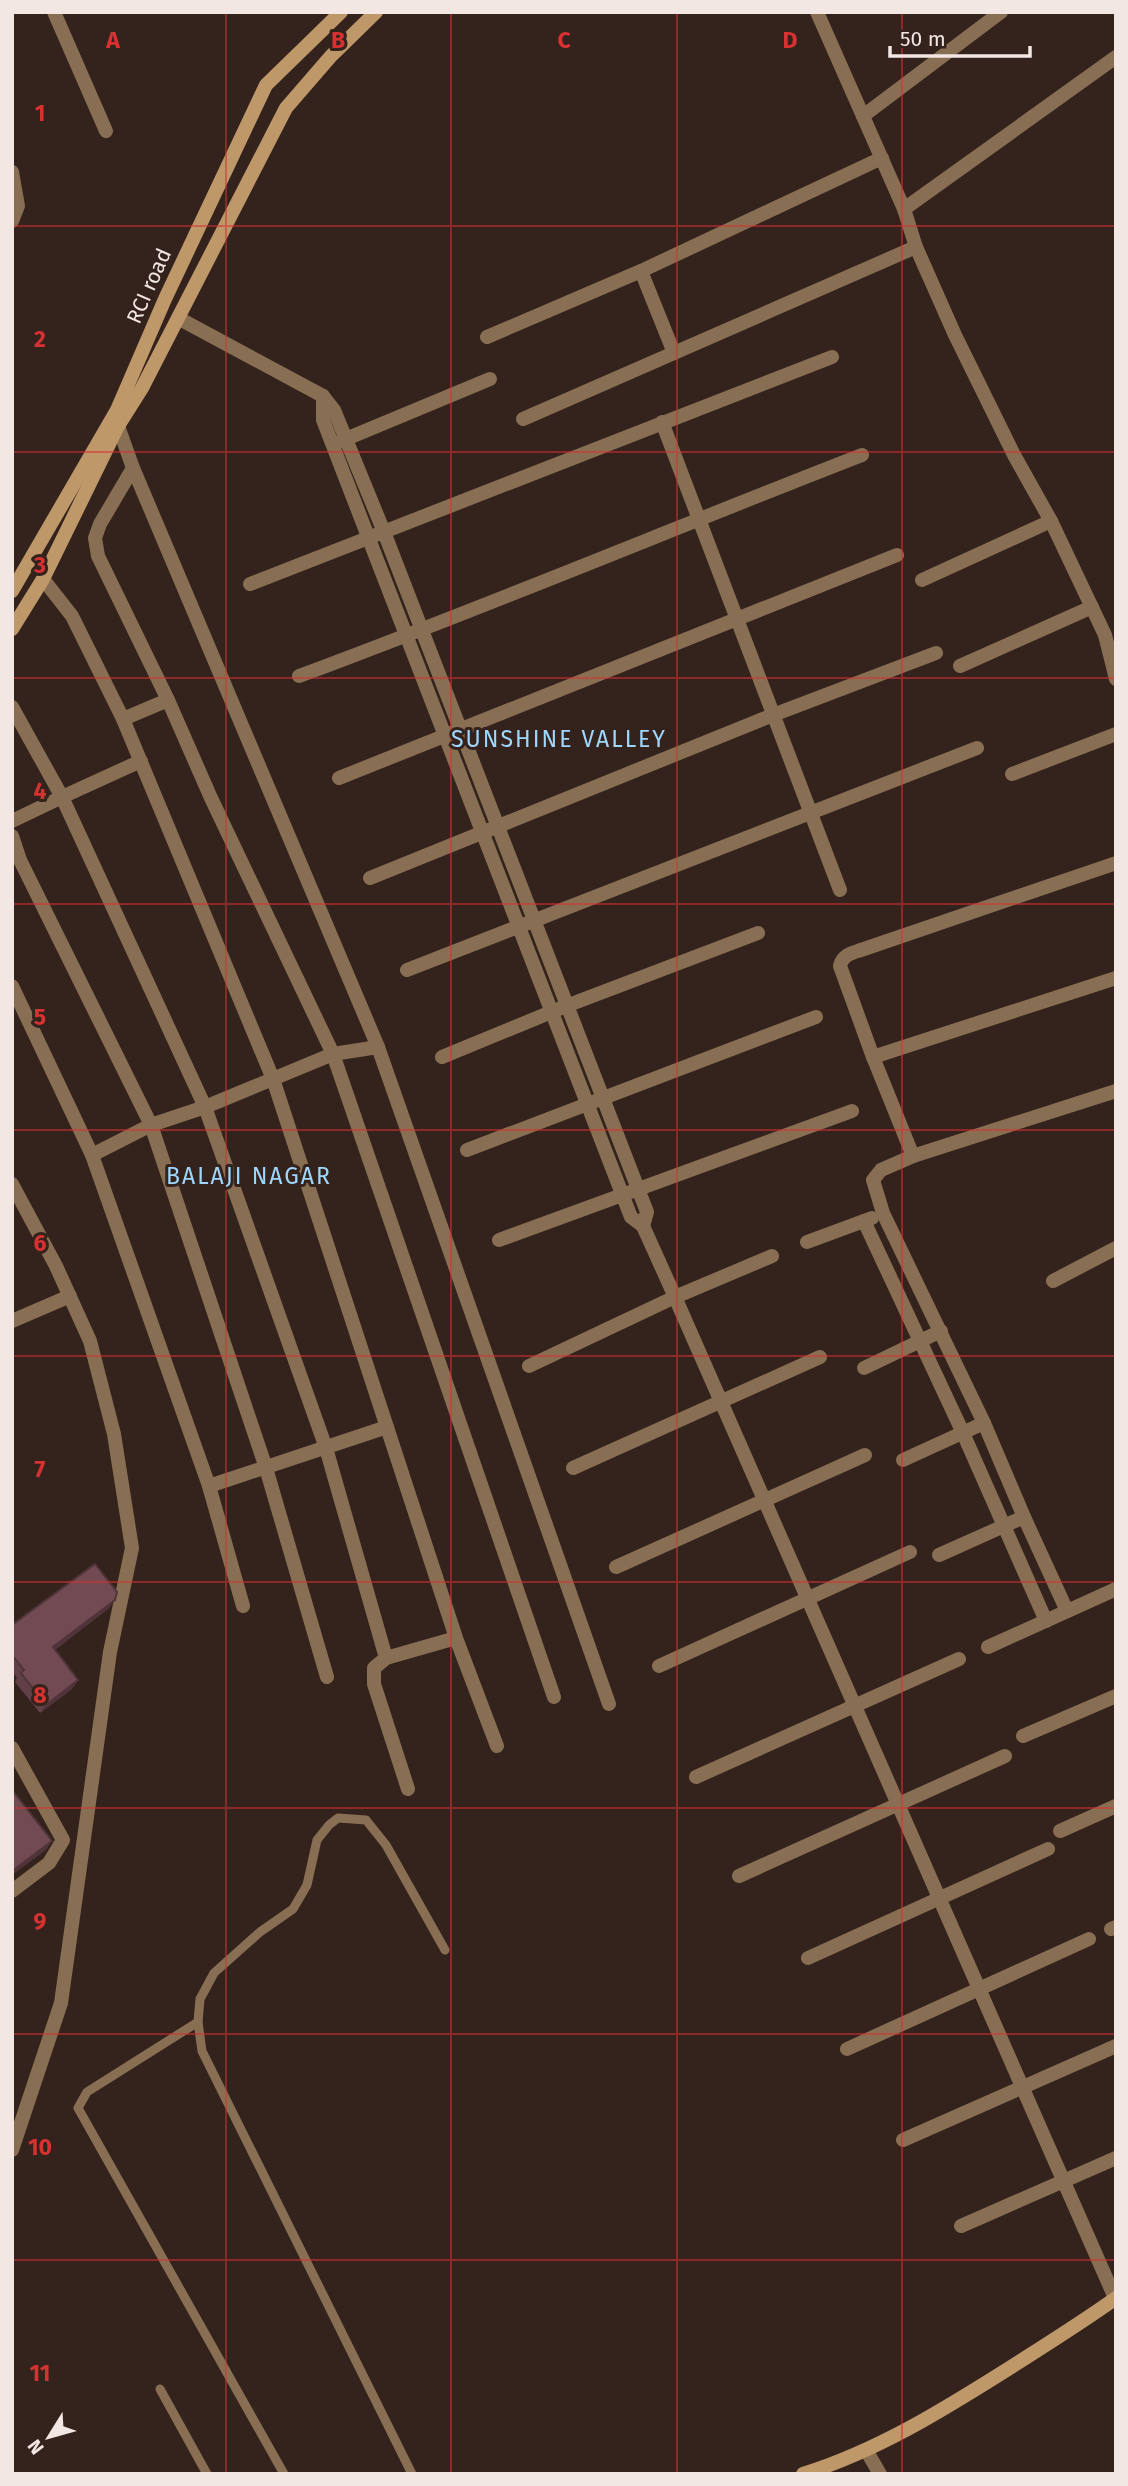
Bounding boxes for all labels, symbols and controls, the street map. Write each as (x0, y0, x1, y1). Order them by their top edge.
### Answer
scale bar (890, 14, 1030, 58)
text: A (105, 26, 120, 54)
text: B (331, 26, 345, 54)
text: C (557, 26, 571, 54)
text: D (783, 26, 798, 54)
text: 50 m (900, 26, 946, 52)
text: 1 (35, 99, 45, 127)
street label: RCI road (121, 244, 177, 328)
text: 2 (34, 325, 46, 353)
text: 3 (33, 551, 46, 579)
district label: SUNSHINE VALLEY (451, 725, 667, 753)
text: 4 (34, 777, 47, 805)
text: 5 (34, 1003, 46, 1031)
district label: BALAJI NAGAR (166, 1162, 332, 1190)
text: 6 (34, 1229, 47, 1257)
text: 7 (35, 1455, 46, 1483)
text: 8 (33, 1681, 47, 1709)
text: 9 (34, 1907, 47, 1935)
text: 10 (28, 2133, 52, 2161)
text: 11 (30, 2359, 50, 2387)
north arrow (14, 2402, 84, 2472)
text: N (23, 2435, 49, 2459)

